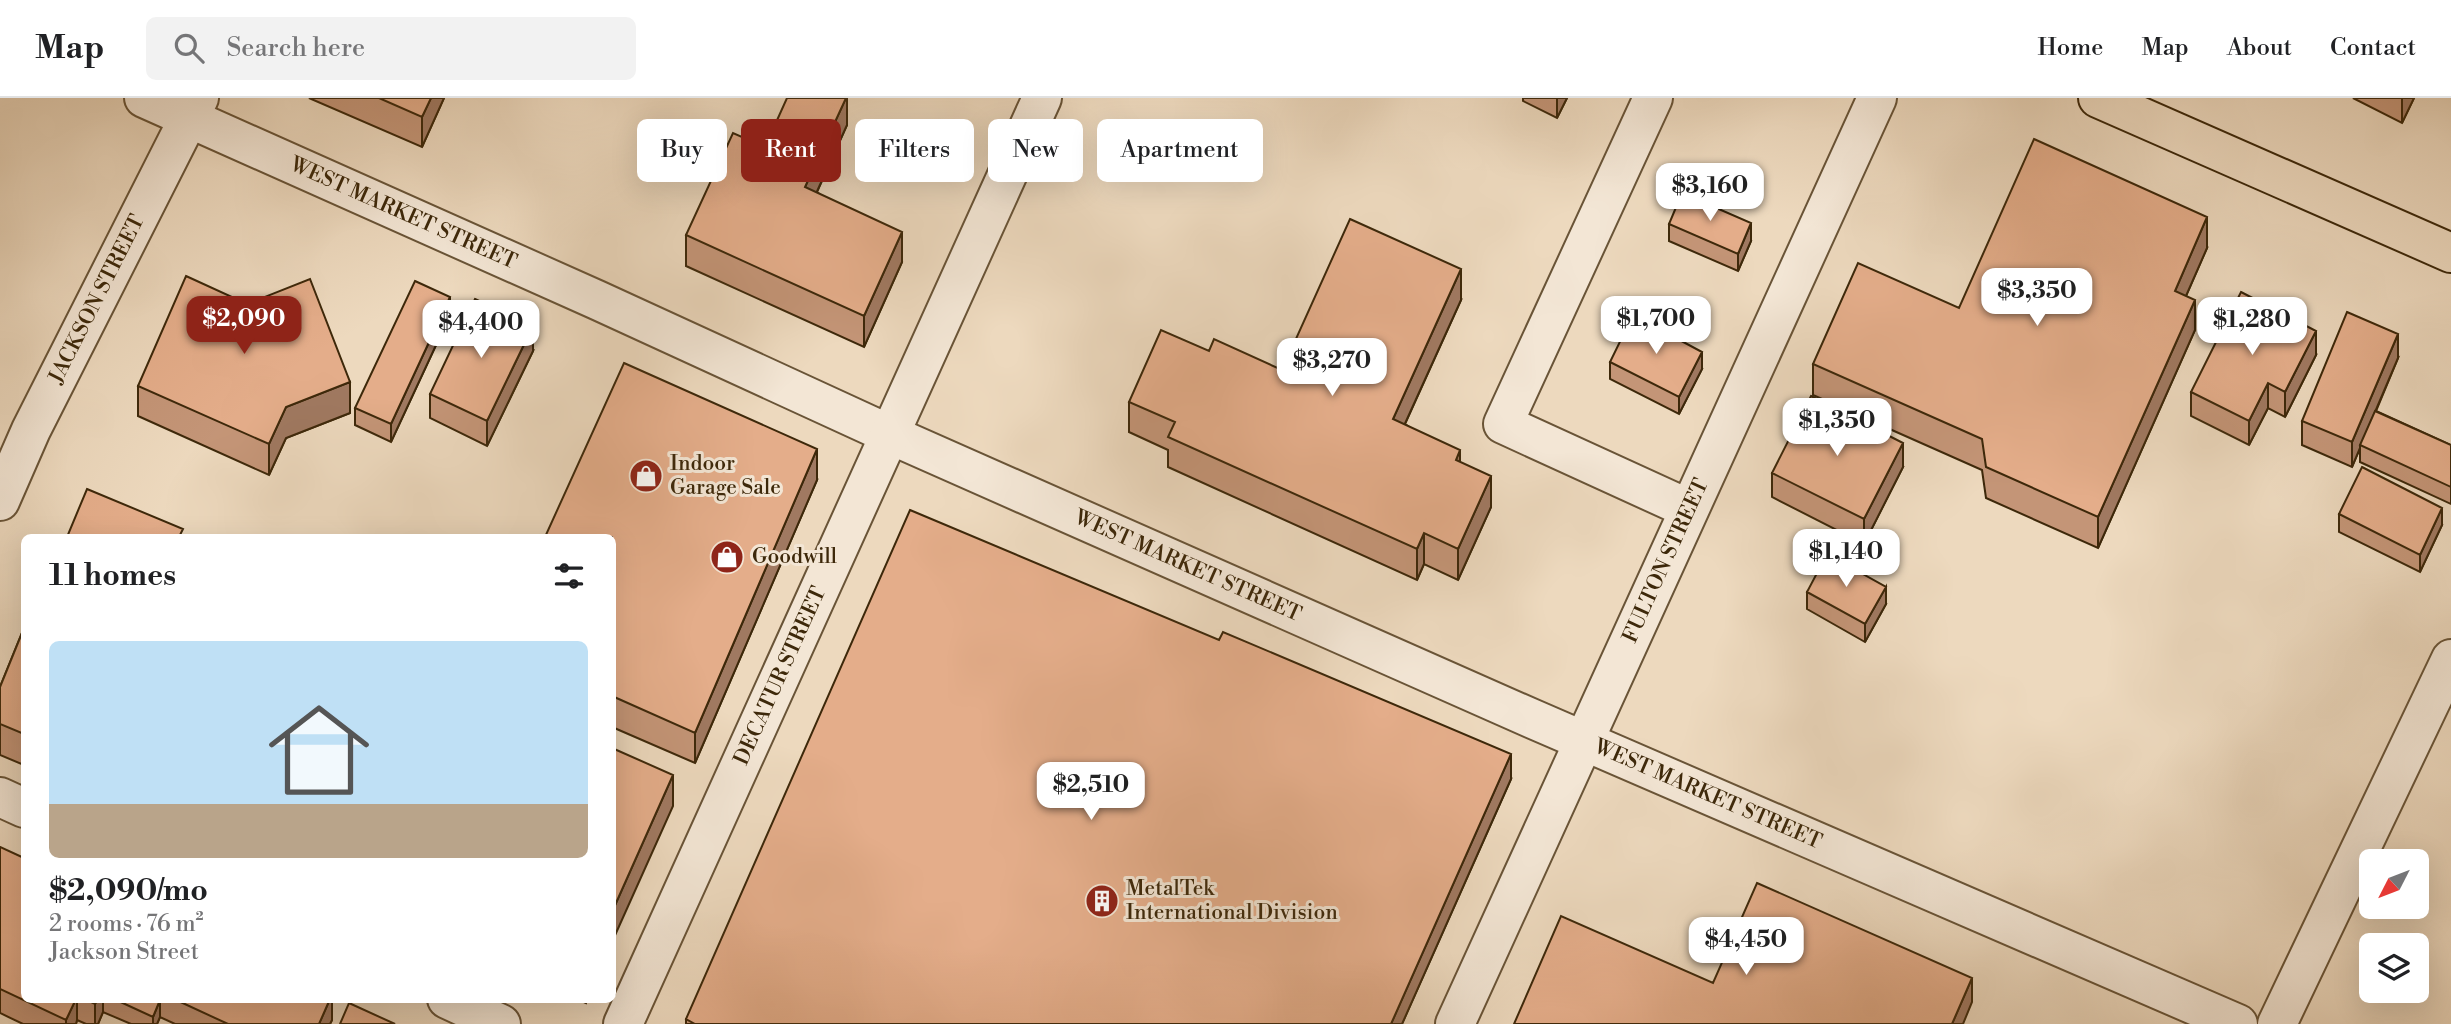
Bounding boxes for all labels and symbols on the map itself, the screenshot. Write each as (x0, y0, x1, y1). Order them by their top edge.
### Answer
street label: WEST MARKET STREET (285, 151, 521, 276)
pin: $3,160 (1653, 164, 1767, 223)
street label: JACKSON STREET (43, 210, 151, 389)
pin: $3,350 (1980, 268, 2094, 328)
pin: $2,090 (187, 296, 301, 356)
pin: $1,700 (1599, 296, 1713, 356)
pin: $1,280 (2195, 298, 2309, 357)
pin: $4,400 (424, 300, 538, 360)
pin: $3,270 (1275, 338, 1389, 398)
pin: $1,350 (1780, 398, 1894, 458)
place label: Indoor Garage Sale (670, 451, 781, 501)
shop icon: Indoor Garage Sale (627, 457, 665, 495)
street label: FULTON STREET (1617, 474, 1715, 647)
street label: WEST MARKET STREET (1069, 504, 1306, 628)
pin: $1,140 (1789, 530, 1903, 589)
shop icon: Goodwill (708, 538, 746, 576)
place label: Goodwill (752, 544, 837, 570)
street label: DECATUR STREET (729, 582, 832, 769)
street label: WEST MARKET STREET (1589, 734, 1826, 855)
pin: $2,510 (1034, 762, 1148, 822)
north arrow (2359, 849, 2429, 919)
place label: MetalTek International Division (1126, 876, 1338, 926)
building icon: MetalTek International Division (1083, 882, 1121, 920)
pin: $4,450 (1689, 918, 1803, 977)

